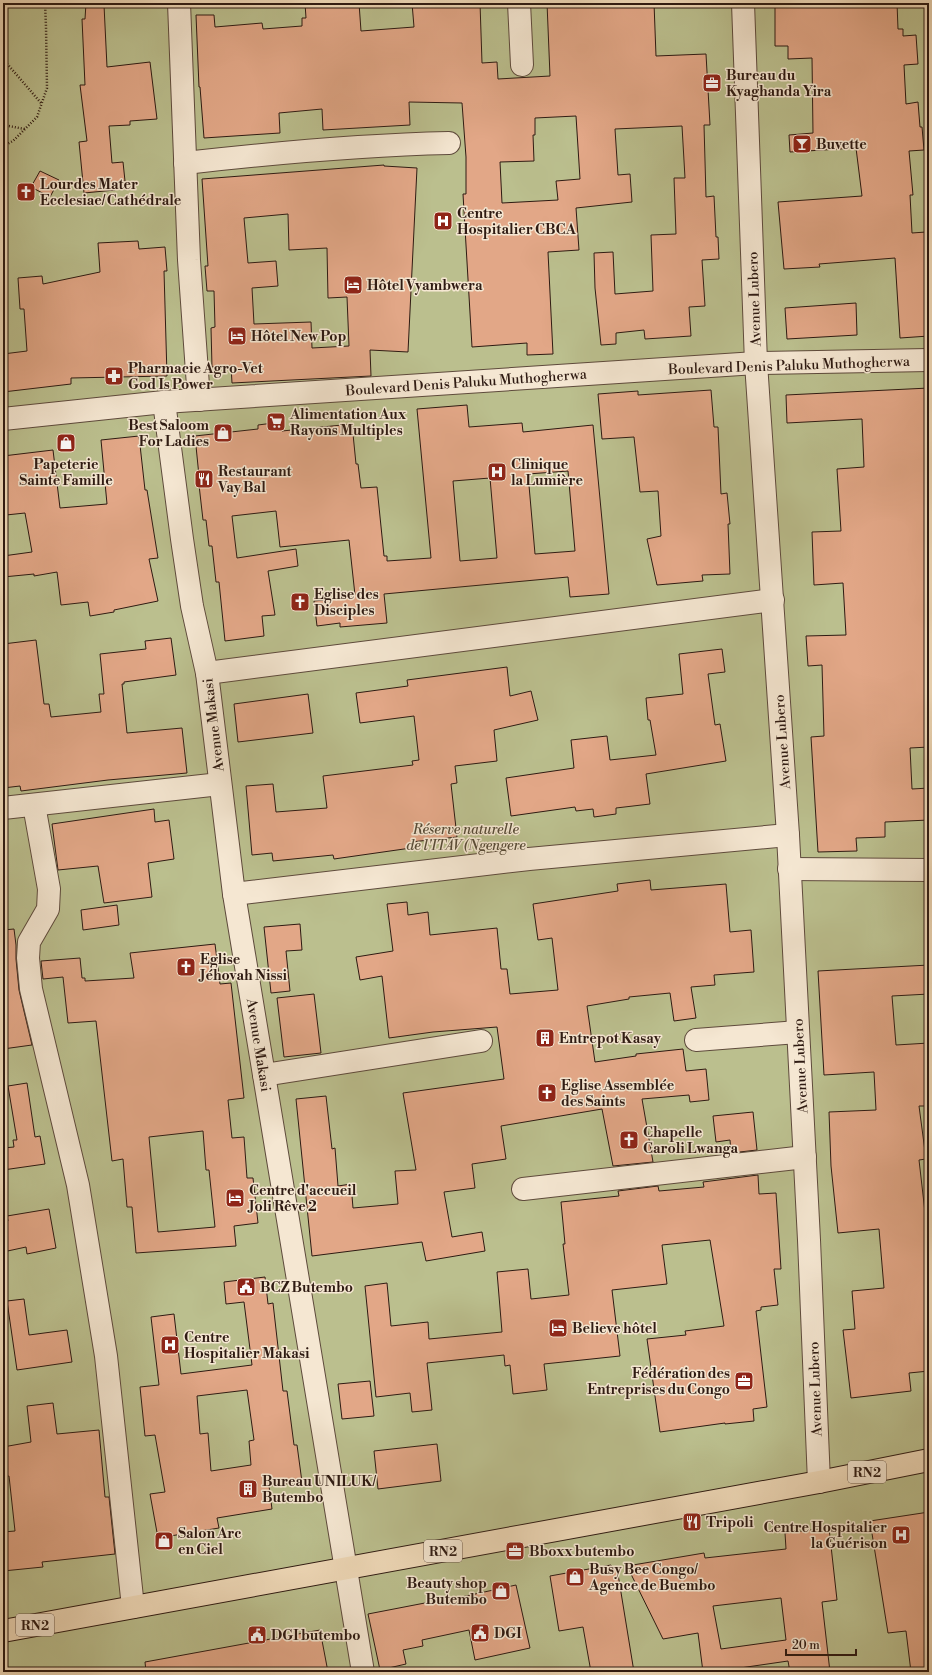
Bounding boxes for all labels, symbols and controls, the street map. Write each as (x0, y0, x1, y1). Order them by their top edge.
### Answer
place label: Bureau du Kyaghanda Yira (726, 67, 832, 101)
office icon: Bureau du Kyaghanda Yira (701, 72, 723, 94)
bar icon: Buvette (791, 133, 813, 155)
place label: Buvette (816, 136, 867, 154)
place label: Lourdes Mater Ecclesiae/ Cathédrale (40, 176, 182, 210)
church icon: Lourdes Mater Ecclesiae/ Cathédrale (15, 181, 37, 203)
place label: Centre Hospitalier CBCA (457, 205, 577, 239)
hospital icon: Centre Hospitalier CBCA (432, 210, 454, 232)
street label: Avenue Lubero (744, 251, 766, 348)
hotel icon: Hôtel Vyambwera (342, 274, 364, 296)
place label: Hôtel Vyambwera (367, 277, 483, 295)
hotel icon: Hôtel New Pop (226, 325, 248, 347)
place label: Hôtel New Pop (251, 328, 346, 346)
street label: Boulevard Denis Paluku Muthogherwa (667, 353, 911, 379)
place label: Pharmacie Agro-Vet God Is Power (128, 360, 264, 394)
pharmacy icon: Pharmacie Agro-Vet God Is Power (103, 365, 125, 387)
street label: Boulevard Denis Paluku Muthogherwa (344, 366, 588, 400)
place label: Alimentation Aux Rayons Multiples (289, 406, 407, 440)
supermarket icon: Alimentation Aux Rayons Multiples (265, 411, 287, 433)
place label: Best Saloom For Ladies (128, 417, 209, 451)
shop icon: Best Saloom For Ladies (212, 422, 234, 444)
shop icon: Papeterie Sainte Famille (55, 432, 77, 454)
place label: Papeterie Sainte Famille (19, 456, 113, 490)
place label: Clinique la Lumière (511, 456, 583, 490)
hospital icon: Clinique la Lumière (486, 461, 508, 483)
place label: Restaurant Vay Bal (217, 463, 292, 497)
restaurant icon: Restaurant Vay Bal (193, 468, 215, 490)
place label: Eglise des Disciples (314, 586, 379, 620)
church icon: Eglise des Disciples (289, 591, 311, 613)
street label: Avenue Makasi (199, 677, 229, 774)
street label: Avenue Lubero (771, 694, 795, 791)
park label: Réserve naturelle de l'ITAV (Ngengere (406, 821, 526, 855)
place label: Eglise Jéhovah Nissi (198, 951, 288, 985)
church icon: Eglise Jéhovah Nissi (175, 956, 197, 978)
street label: Avenue Makasi (242, 996, 274, 1093)
street label: Avenue Lubero (790, 1018, 813, 1115)
building icon: Entrepot Kasay (534, 1027, 556, 1049)
place label: Entrepot Kasay (559, 1030, 662, 1048)
place label: Eglise Assemblée des Saints (561, 1077, 675, 1111)
church icon: Eglise Assemblée des Saints (536, 1082, 558, 1104)
place label: Chapelle Caroli Lwanga (643, 1124, 739, 1158)
church icon: Chapelle Caroli Lwanga (618, 1129, 640, 1151)
place label: Centre d'accueil Joli Rêve 2 (247, 1182, 357, 1216)
hotel icon: Centre d'accueil Joli Rêve 2 (224, 1187, 246, 1209)
public building icon: BCZ Butembo (235, 1276, 257, 1298)
place label: BCZ Butembo (260, 1279, 353, 1297)
hotel icon: Believe hôtel (547, 1317, 569, 1339)
place label: Believe hôtel (572, 1320, 657, 1338)
place label: Centre Hospitalier Makasi (184, 1329, 310, 1363)
hospital icon: Centre Hospitalier Makasi (159, 1334, 181, 1356)
street label: Avenue Lubero (805, 1341, 827, 1438)
place label: Fédération des Entreprises du Congo (587, 1365, 730, 1399)
office icon: Fédération des Entreprises du Congo (733, 1370, 755, 1392)
road number: RN2 (848, 1461, 886, 1483)
place label: Bureau UNILUK/ Butembo (262, 1473, 377, 1507)
building icon: Bureau UNILUK/ Butembo (237, 1478, 259, 1500)
restaurant icon: Tripoli (681, 1511, 703, 1533)
place label: Tripoli (706, 1514, 754, 1532)
place label: Centre Hospitalier la Guérison (763, 1519, 887, 1553)
hospital icon: Centre Hospitalier la Guérison (890, 1524, 912, 1546)
place label: Salon Arc en Ciel (178, 1525, 242, 1559)
shop icon: Salon Arc en Ciel (153, 1530, 175, 1552)
road number: RN2 (424, 1540, 462, 1562)
office icon: Bboxx butembo (504, 1540, 526, 1562)
place label: Bboxx butembo (529, 1543, 634, 1561)
place label: Busy Bee Congo/ Agence de Buembo (588, 1561, 715, 1595)
shop icon: Busy Bee Congo/ Agence de Buembo (564, 1566, 586, 1588)
place label: Beauty shop Butembo (407, 1575, 487, 1609)
shop icon: Beauty shop Butembo (490, 1580, 512, 1602)
road number: RN2 (16, 1614, 54, 1636)
public building icon: DGI (469, 1622, 491, 1644)
public building icon: DGI butembo (246, 1624, 268, 1646)
place label: DGI (494, 1625, 522, 1643)
place label: DGI butembo (271, 1627, 361, 1645)
scale bar (786, 1631, 856, 1657)
text: 20 m (792, 1638, 820, 1653)

